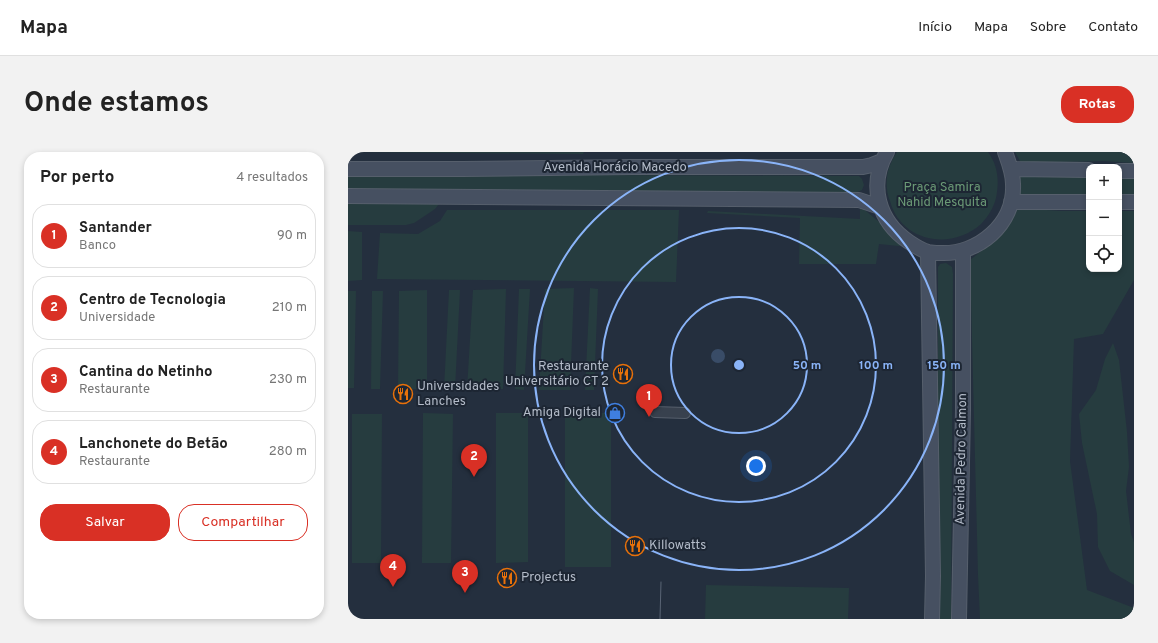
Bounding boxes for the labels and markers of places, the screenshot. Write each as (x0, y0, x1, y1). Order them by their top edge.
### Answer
centre of rings (732, 358, 746, 372)
place label: Restaurante Universitário CT 2 (505, 359, 609, 390)
restaurant icon: Restaurante Universitário CT 2 (612, 363, 634, 385)
place label: Universidades Lanches (417, 379, 499, 410)
restaurant icon: Universidades Lanches (392, 383, 414, 405)
pin: 1 (636, 384, 662, 417)
shop icon: Amiga Digital (604, 402, 626, 424)
place label: Amiga Digital (523, 405, 601, 421)
pin: 2 (461, 444, 487, 477)
restaurant icon: Killowatts (624, 535, 646, 557)
place label: Killowatts (649, 538, 706, 554)
pin: 4 (380, 554, 406, 587)
pin: 3 (452, 560, 478, 593)
restaurant icon: Projectus (496, 567, 518, 589)
place label: Projectus (521, 570, 576, 586)

